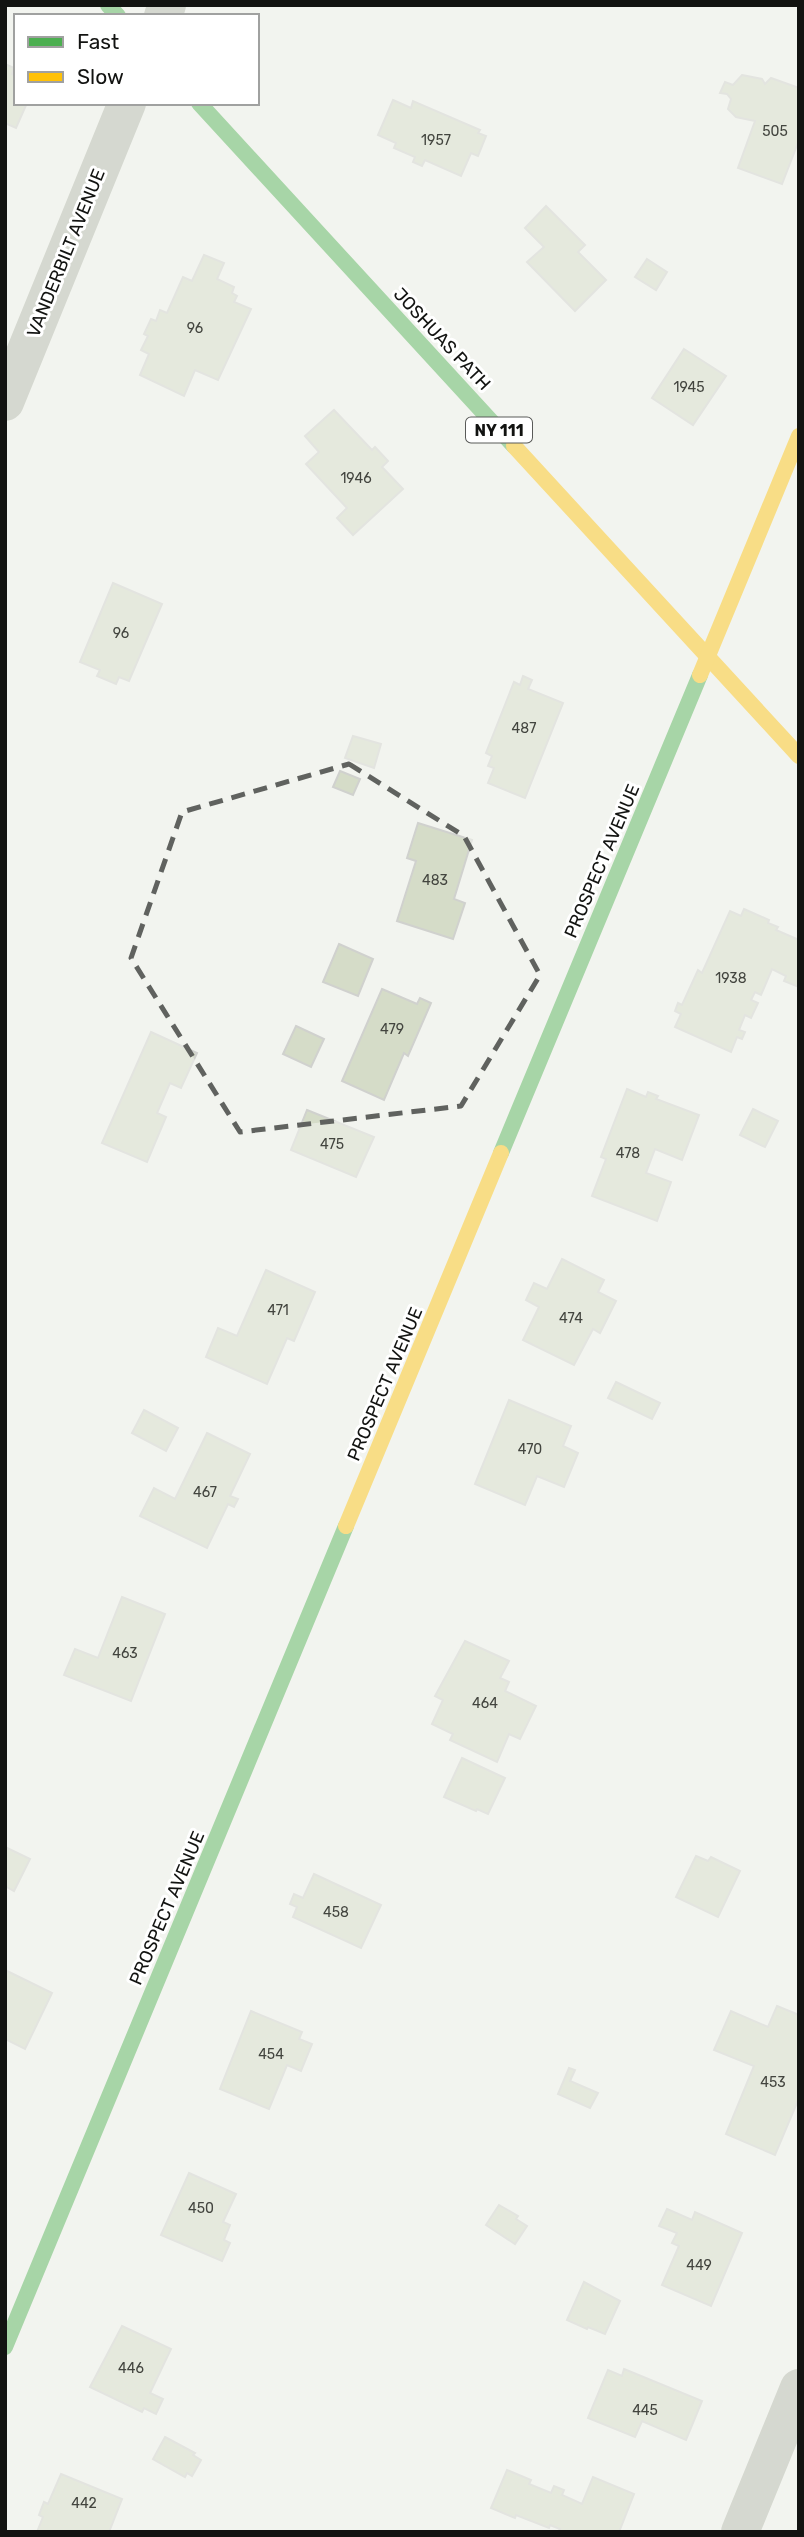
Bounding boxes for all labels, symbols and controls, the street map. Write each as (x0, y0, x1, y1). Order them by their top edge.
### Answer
legend (14, 14, 259, 105)
text: Fast (77, 29, 119, 54)
text: Slow (77, 64, 124, 89)
house number: 505 (762, 123, 788, 140)
house number: 1957 (421, 132, 451, 149)
street label: VANDERBILT AVENUE (22, 166, 110, 340)
street label: JOSHUAS PATH (389, 283, 495, 395)
house number: 96 (187, 320, 203, 337)
house number: 1945 (673, 379, 705, 396)
road number: NY 111 (466, 418, 532, 442)
house number: 1946 (340, 470, 372, 487)
house number: 96 (113, 625, 129, 642)
house number: 487 (512, 720, 536, 737)
street label: PROSPECT AVENUE (560, 781, 644, 941)
house number: 483 (422, 872, 448, 889)
house number: 1938 (715, 970, 747, 987)
house number: 479 (380, 1021, 404, 1038)
house number: 475 (320, 1136, 344, 1153)
house number: 478 (616, 1145, 640, 1162)
house number: 471 (267, 1302, 289, 1319)
street label: PROSPECT AVENUE (343, 1304, 427, 1464)
house number: 474 (559, 1310, 583, 1327)
house number: 470 (518, 1441, 542, 1458)
house number: 467 (193, 1484, 217, 1501)
house number: 463 (112, 1645, 138, 1662)
house number: 464 (472, 1695, 498, 1712)
street label: PROSPECT AVENUE (125, 1828, 209, 1988)
house number: 458 (323, 1904, 349, 1921)
house number: 454 (258, 2046, 284, 2063)
house number: 453 (760, 2074, 786, 2091)
house number: 450 (188, 2200, 214, 2217)
house number: 449 (686, 2257, 712, 2274)
house number: 446 (118, 2360, 144, 2377)
house number: 445 (632, 2402, 658, 2419)
house number: 442 (71, 2495, 97, 2512)

